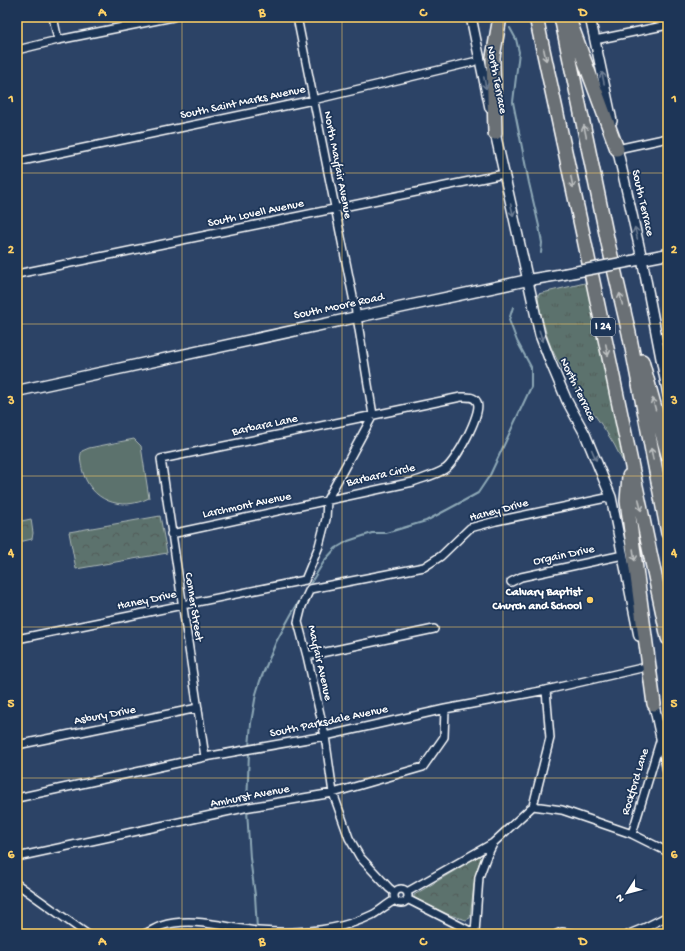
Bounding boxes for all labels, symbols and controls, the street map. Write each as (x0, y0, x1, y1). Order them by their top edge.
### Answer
text: A (97, 6, 107, 21)
text: B (258, 6, 267, 21)
text: C (418, 6, 428, 21)
text: D (578, 6, 588, 21)
street label: North Terrace (483, 45, 510, 116)
one-way arrow (541, 48, 549, 61)
one-way arrow (599, 72, 607, 85)
one-way arrow (481, 76, 489, 89)
street label: South Saint Marks Avenue (179, 83, 308, 123)
text: 1 (7, 92, 14, 107)
text: 1 (670, 92, 677, 107)
street label: North Mayfair Avenue (320, 110, 354, 221)
one-way arrow (580, 124, 588, 137)
street label: South Terrace (628, 168, 657, 238)
one-way arrow (569, 175, 577, 188)
street label: South Lovell Avenue (207, 197, 306, 231)
one-way arrow (509, 203, 517, 216)
one-way arrow (632, 227, 639, 240)
text: 2 (8, 243, 15, 258)
text: 2 (671, 243, 678, 258)
street label: South Moore Road (293, 290, 386, 323)
one-way arrow (616, 293, 624, 306)
road number: I 24 (591, 318, 615, 336)
one-way arrow (538, 330, 545, 343)
one-way arrow (604, 343, 612, 356)
street label: North Terrace (556, 356, 599, 425)
text: 3 (7, 394, 15, 409)
text: 3 (670, 394, 678, 409)
one-way arrow (650, 398, 657, 411)
street label: Barbara Lane (230, 412, 300, 440)
one-way arrow (648, 447, 656, 460)
one-way arrow (591, 448, 598, 460)
street label: Barbara Circle (344, 461, 417, 491)
street label: Larchmont Avenue (201, 490, 293, 522)
street label: Haney Drive (468, 496, 531, 526)
one-way arrow (636, 498, 644, 511)
street label: Orgain Drive (532, 543, 597, 569)
text: 4 (7, 546, 15, 561)
text: 4 (670, 546, 678, 561)
one-way arrow (630, 548, 638, 561)
street label: Conner Street (181, 572, 206, 643)
place label: Calvary Baptist Church and School (491, 586, 583, 614)
street label: Haney Drive (116, 588, 179, 614)
marker: Calvary Baptist Church and School (585, 595, 595, 605)
street label: Mayfair Avenue (304, 624, 335, 703)
text: 5 (8, 697, 15, 712)
text: 5 (671, 697, 678, 712)
street label: South Parksdale Avenue (269, 702, 390, 741)
street label: Asbury Drive (73, 703, 138, 729)
street label: Rockford Lane (619, 746, 653, 817)
street label: Amhurst Avenue (209, 782, 291, 812)
text: 6 (8, 848, 15, 863)
text: 6 (671, 848, 678, 863)
north arrow (607, 873, 647, 913)
text: N (614, 891, 627, 904)
text: A (97, 935, 107, 950)
text: B (258, 935, 267, 950)
text: C (418, 935, 428, 950)
text: D (578, 935, 588, 950)

